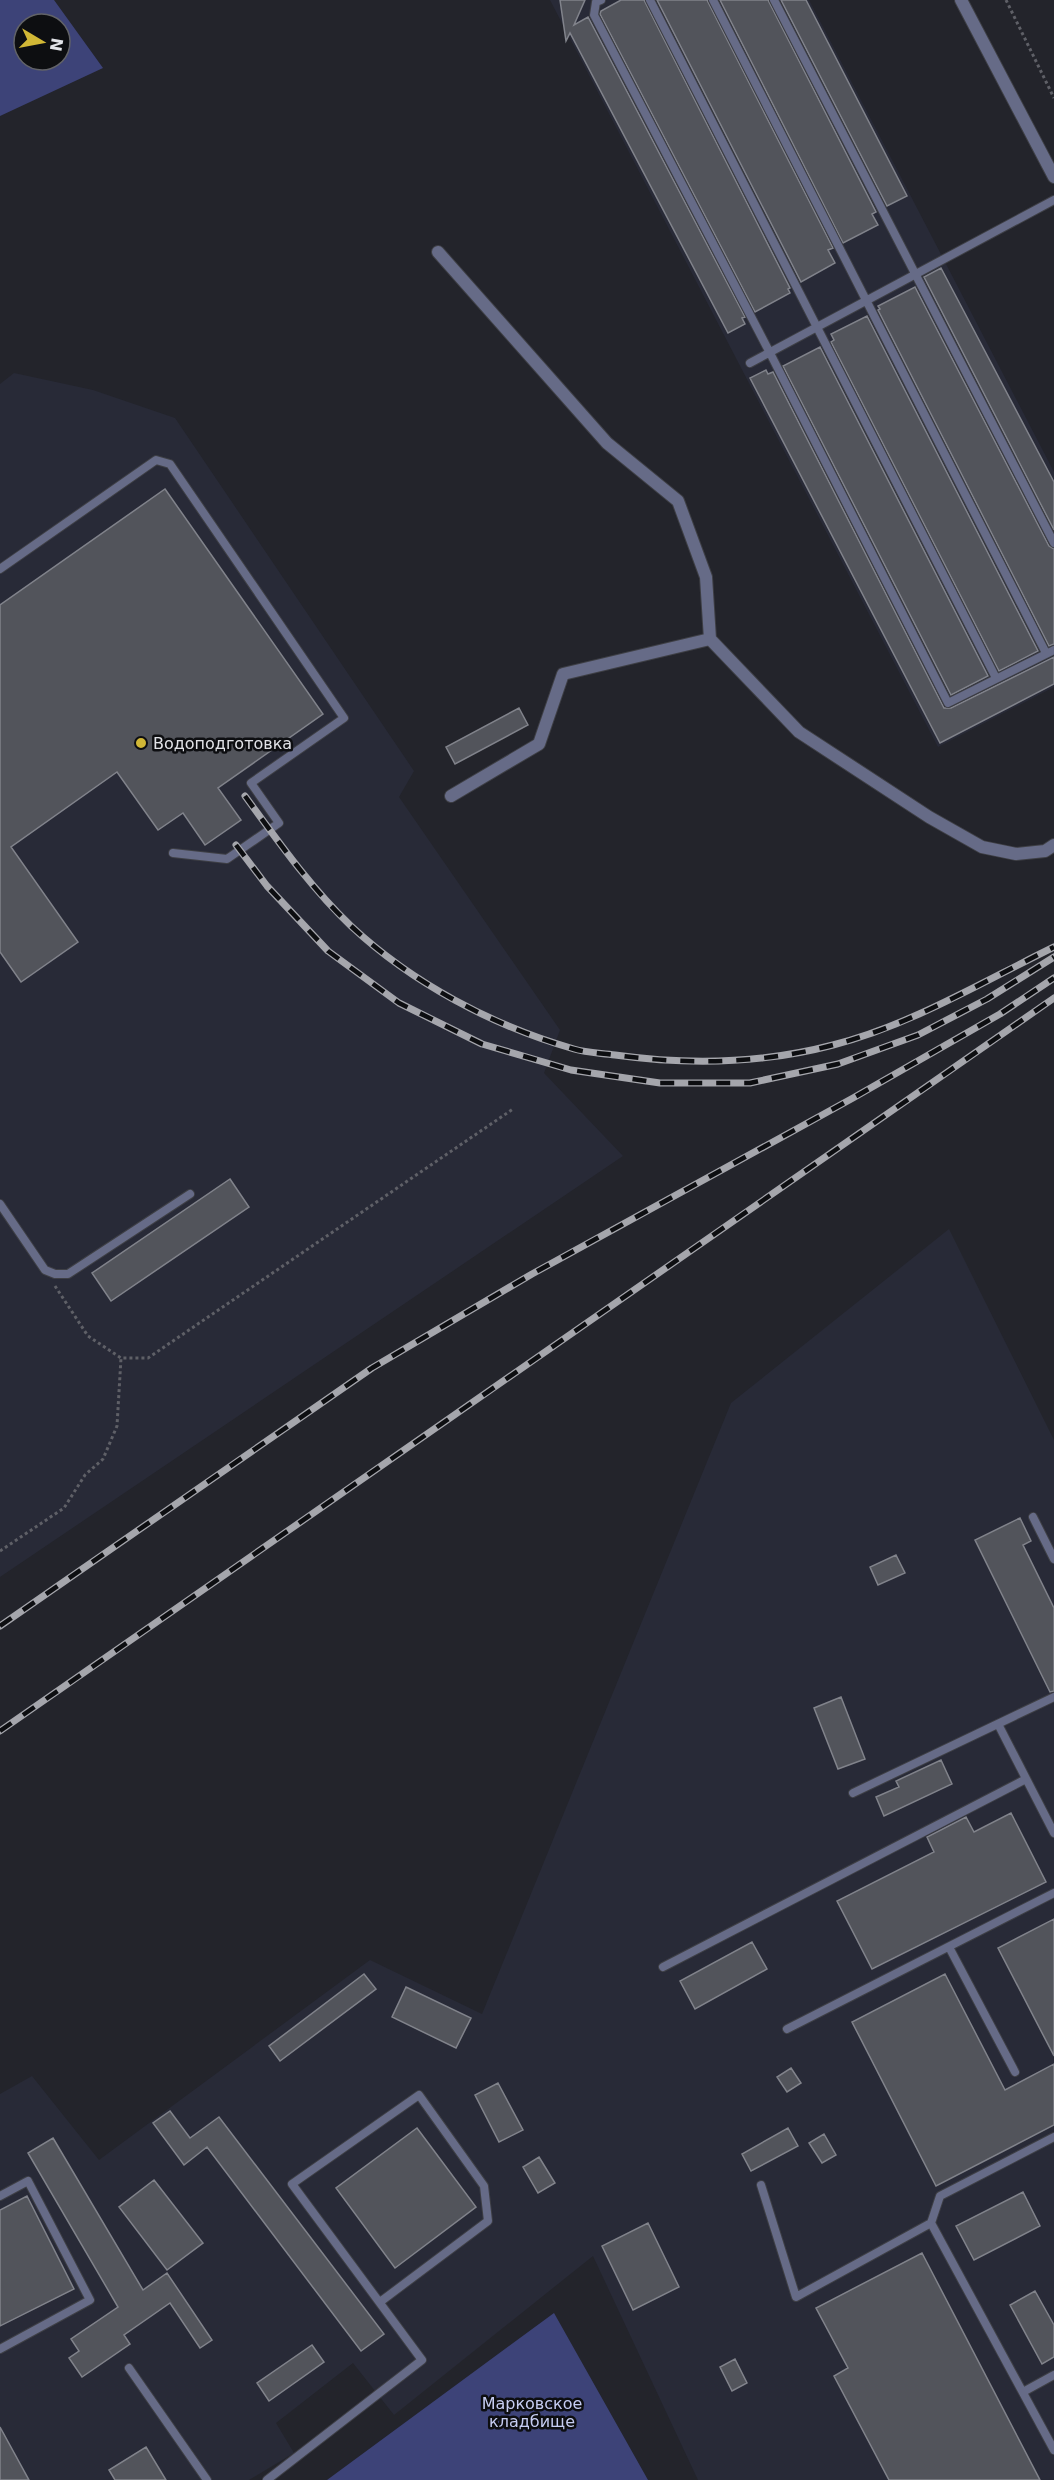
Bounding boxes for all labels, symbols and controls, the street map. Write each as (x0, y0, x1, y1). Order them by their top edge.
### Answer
north arrow (12, 12, 72, 72)
text: N (46, 36, 67, 53)
place label: Водоподготовка (153, 734, 292, 753)
marker: Водоподготовка (134, 736, 148, 750)
park label: Марковское кладбище (482, 2394, 582, 2431)

